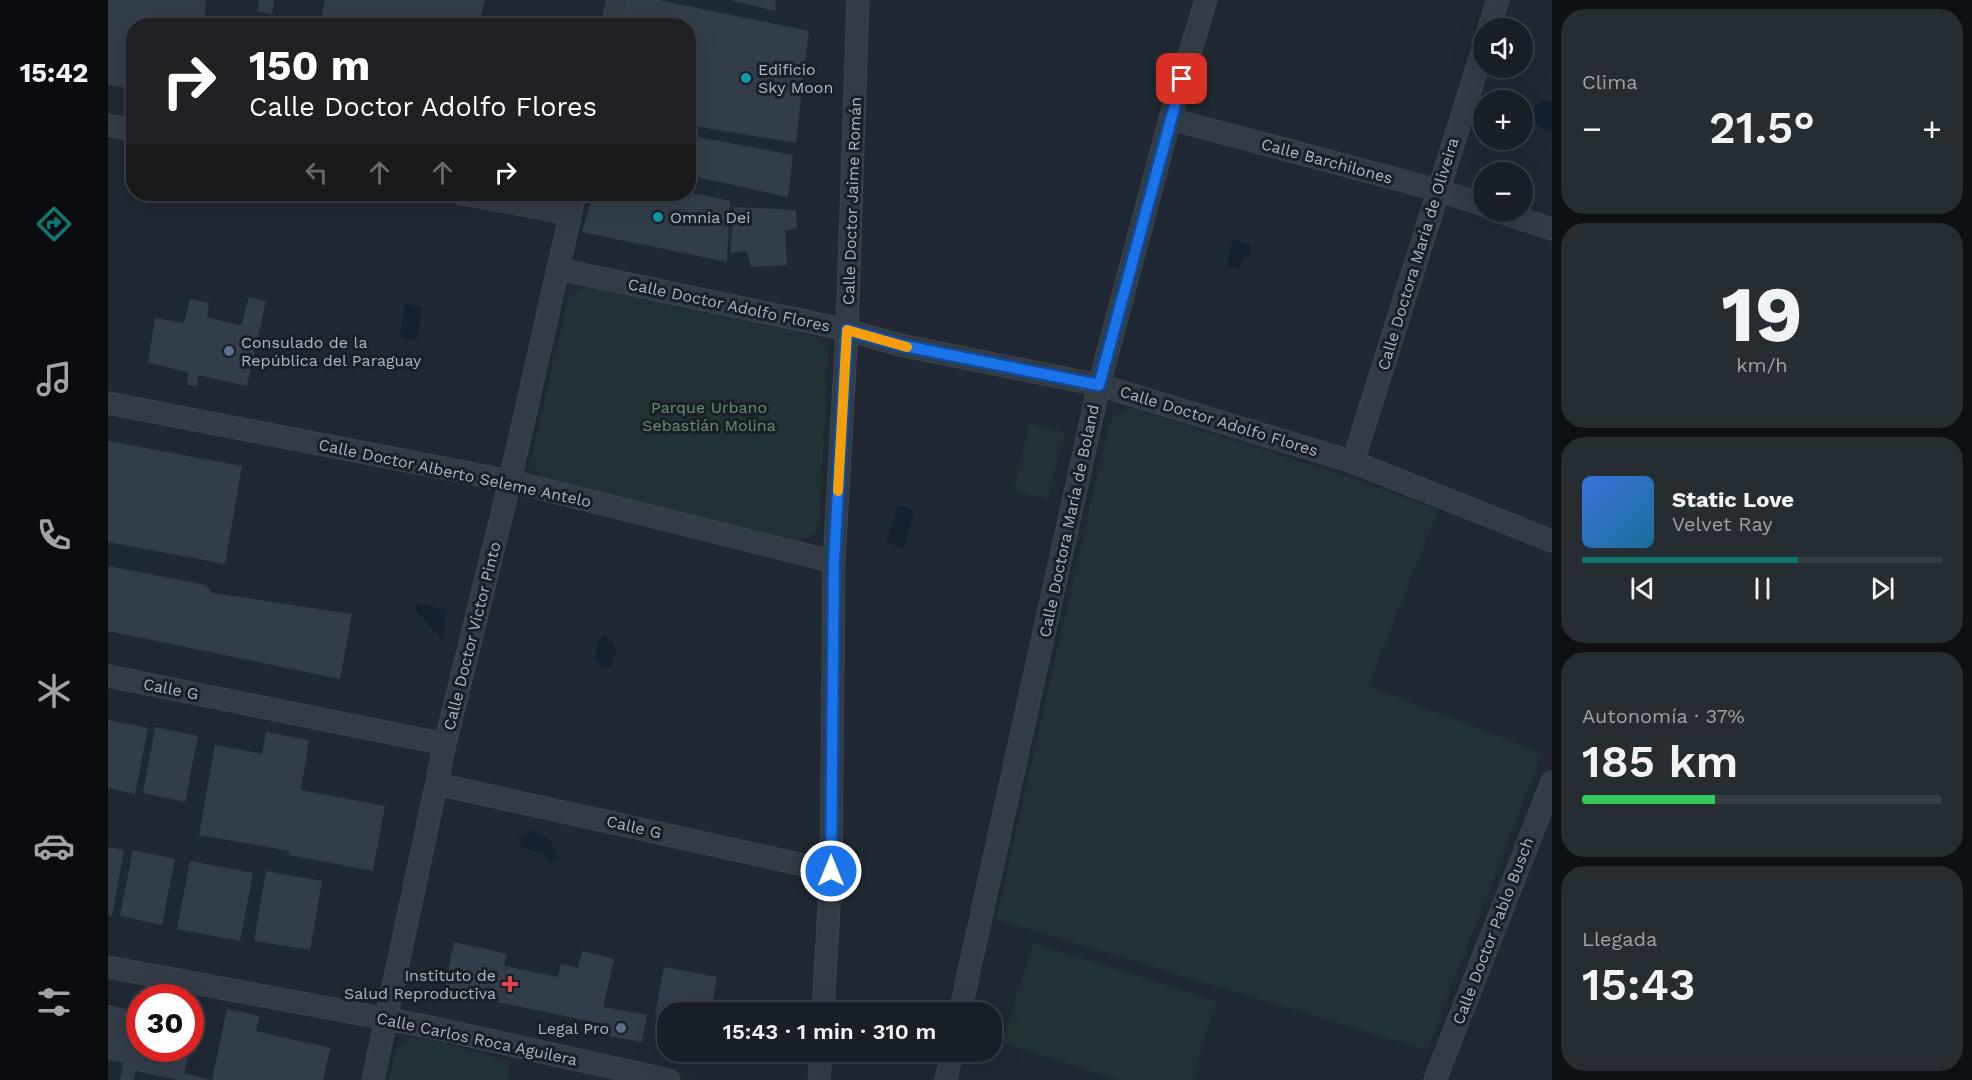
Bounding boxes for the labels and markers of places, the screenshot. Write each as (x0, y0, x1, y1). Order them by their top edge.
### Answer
pin (1156, 53, 1207, 104)
place label: Edificio Sky Moon (758, 60, 833, 97)
marker: Edificio Sky Moon (739, 71, 753, 85)
place label: Omnia Dei (670, 208, 750, 227)
marker: Omnia Dei (651, 210, 665, 224)
place label: Consulado de la República del Paraguay (241, 333, 422, 370)
marker: Consulado de la República del Paraguay (222, 344, 236, 358)
place label: Instituto de Salud Reproductiva (344, 966, 496, 1003)
marker: Instituto de Salud Reproductiva (501, 975, 519, 993)
place label: Legal Pro (537, 1019, 609, 1038)
marker: Legal Pro (614, 1021, 628, 1035)

